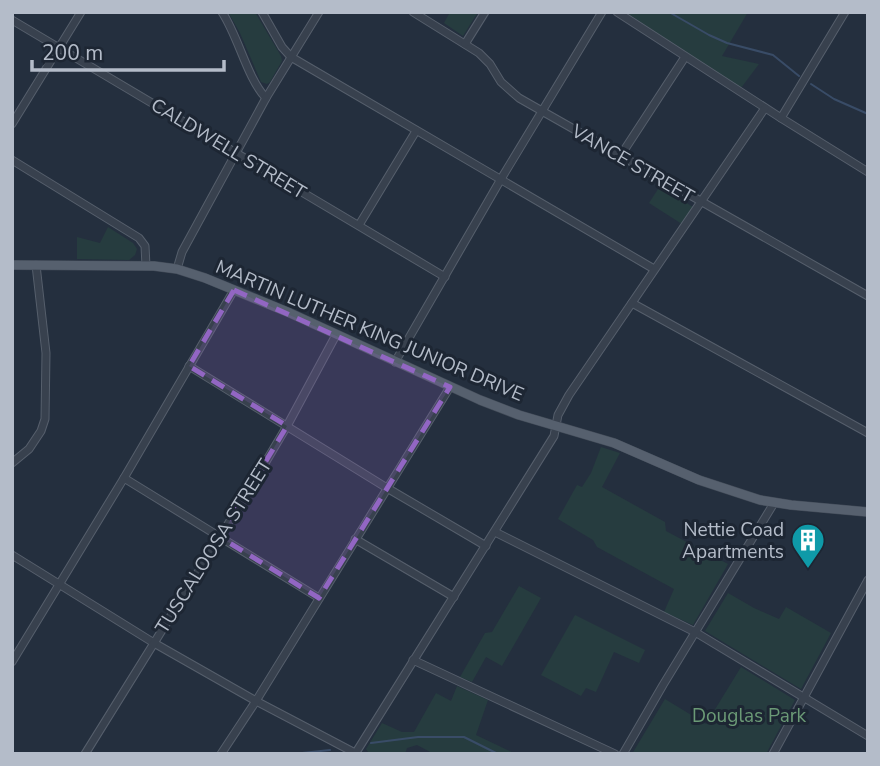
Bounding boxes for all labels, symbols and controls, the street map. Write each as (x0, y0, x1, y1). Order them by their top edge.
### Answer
scale bar (32, 28, 224, 72)
text: 200 m (42, 39, 103, 67)
street label: CALDWELL STREET (146, 92, 311, 206)
street label: VANCE STREET (566, 118, 699, 210)
street label: MARTIN LUTHER KING JUNIOR DRIVE (212, 254, 528, 408)
street label: TUSCALOOSA STREET (149, 454, 279, 639)
place label: Nettie Coad Apartments (682, 517, 784, 565)
building icon: Nettie Coad Apartments (789, 521, 827, 570)
park label: Douglas Park (692, 703, 807, 729)

